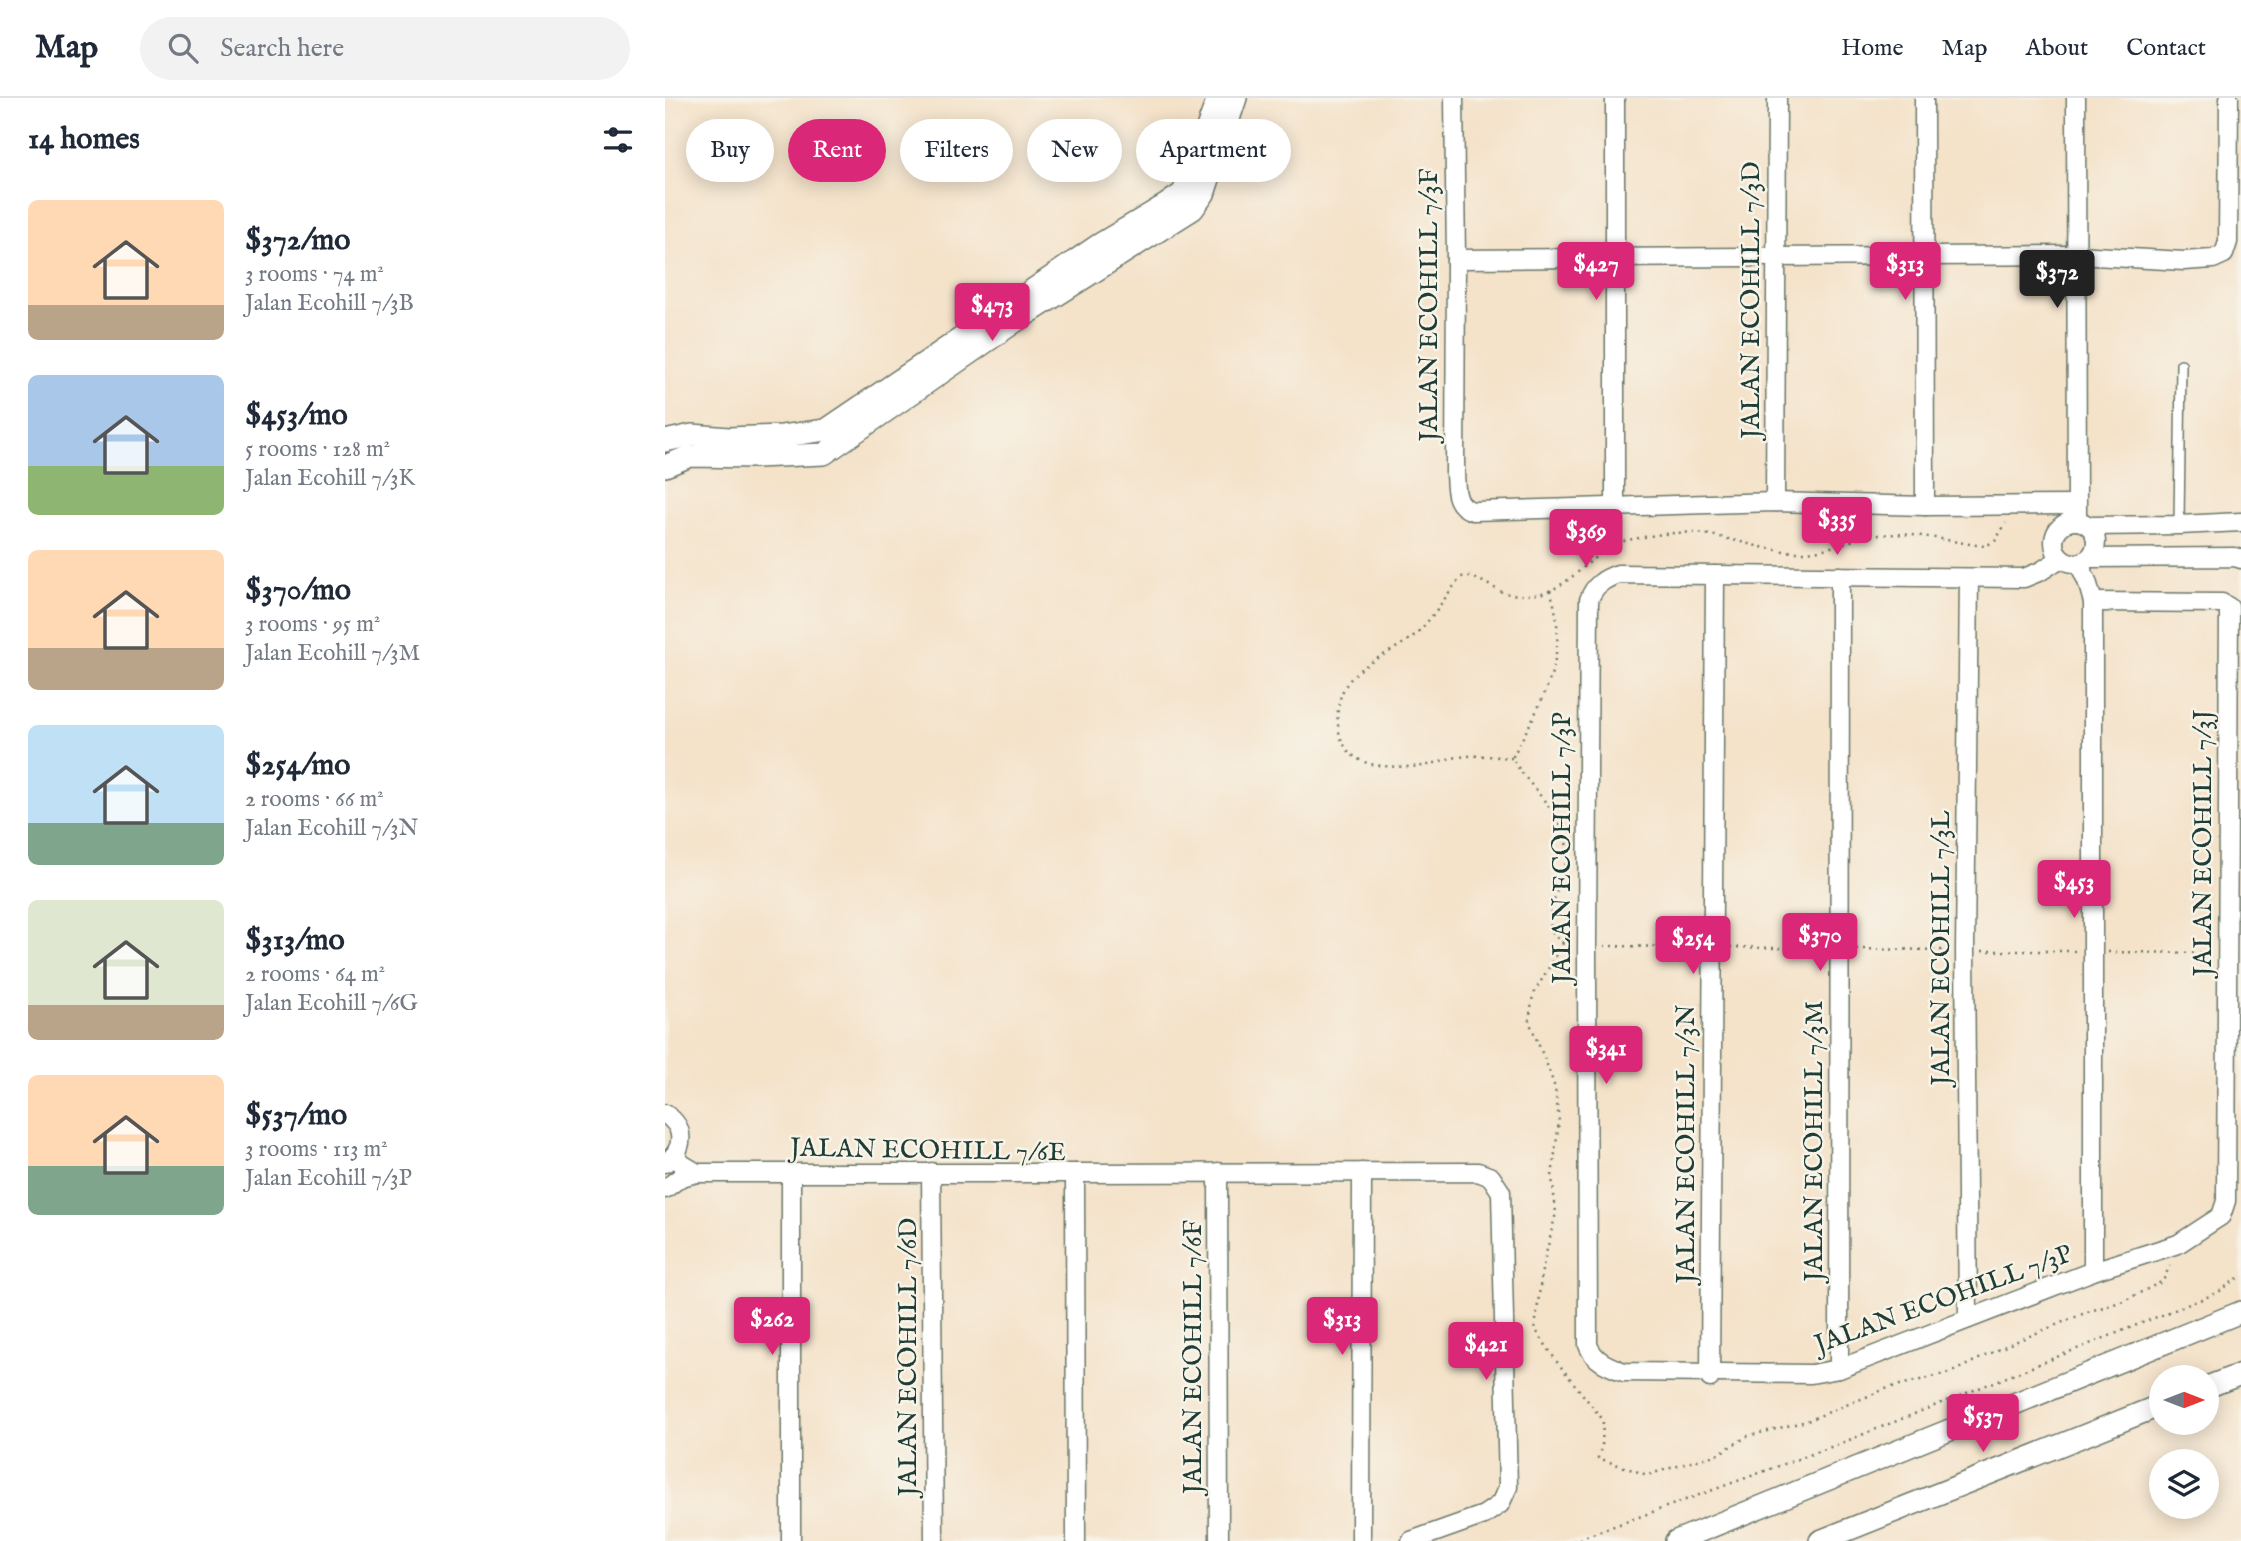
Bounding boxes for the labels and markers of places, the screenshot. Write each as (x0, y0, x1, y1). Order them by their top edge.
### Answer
pin: $427 (1555, 242, 1637, 302)
pin: $313 (1864, 242, 1946, 302)
pin: $372 (2016, 250, 2098, 310)
pin: $473 (951, 284, 1033, 343)
pin: $335 (1796, 498, 1878, 557)
pin: $369 (1545, 510, 1627, 569)
pin: $453 (2033, 860, 2115, 920)
pin: $370 (1779, 914, 1861, 973)
pin: $254 (1652, 916, 1734, 976)
pin: $341 (1565, 1026, 1647, 1086)
pin: $262 (731, 1298, 813, 1357)
pin: $313 (1301, 1298, 1383, 1357)
pin: $421 (1445, 1322, 1527, 1382)
pin: $537 (1942, 1394, 2024, 1454)

